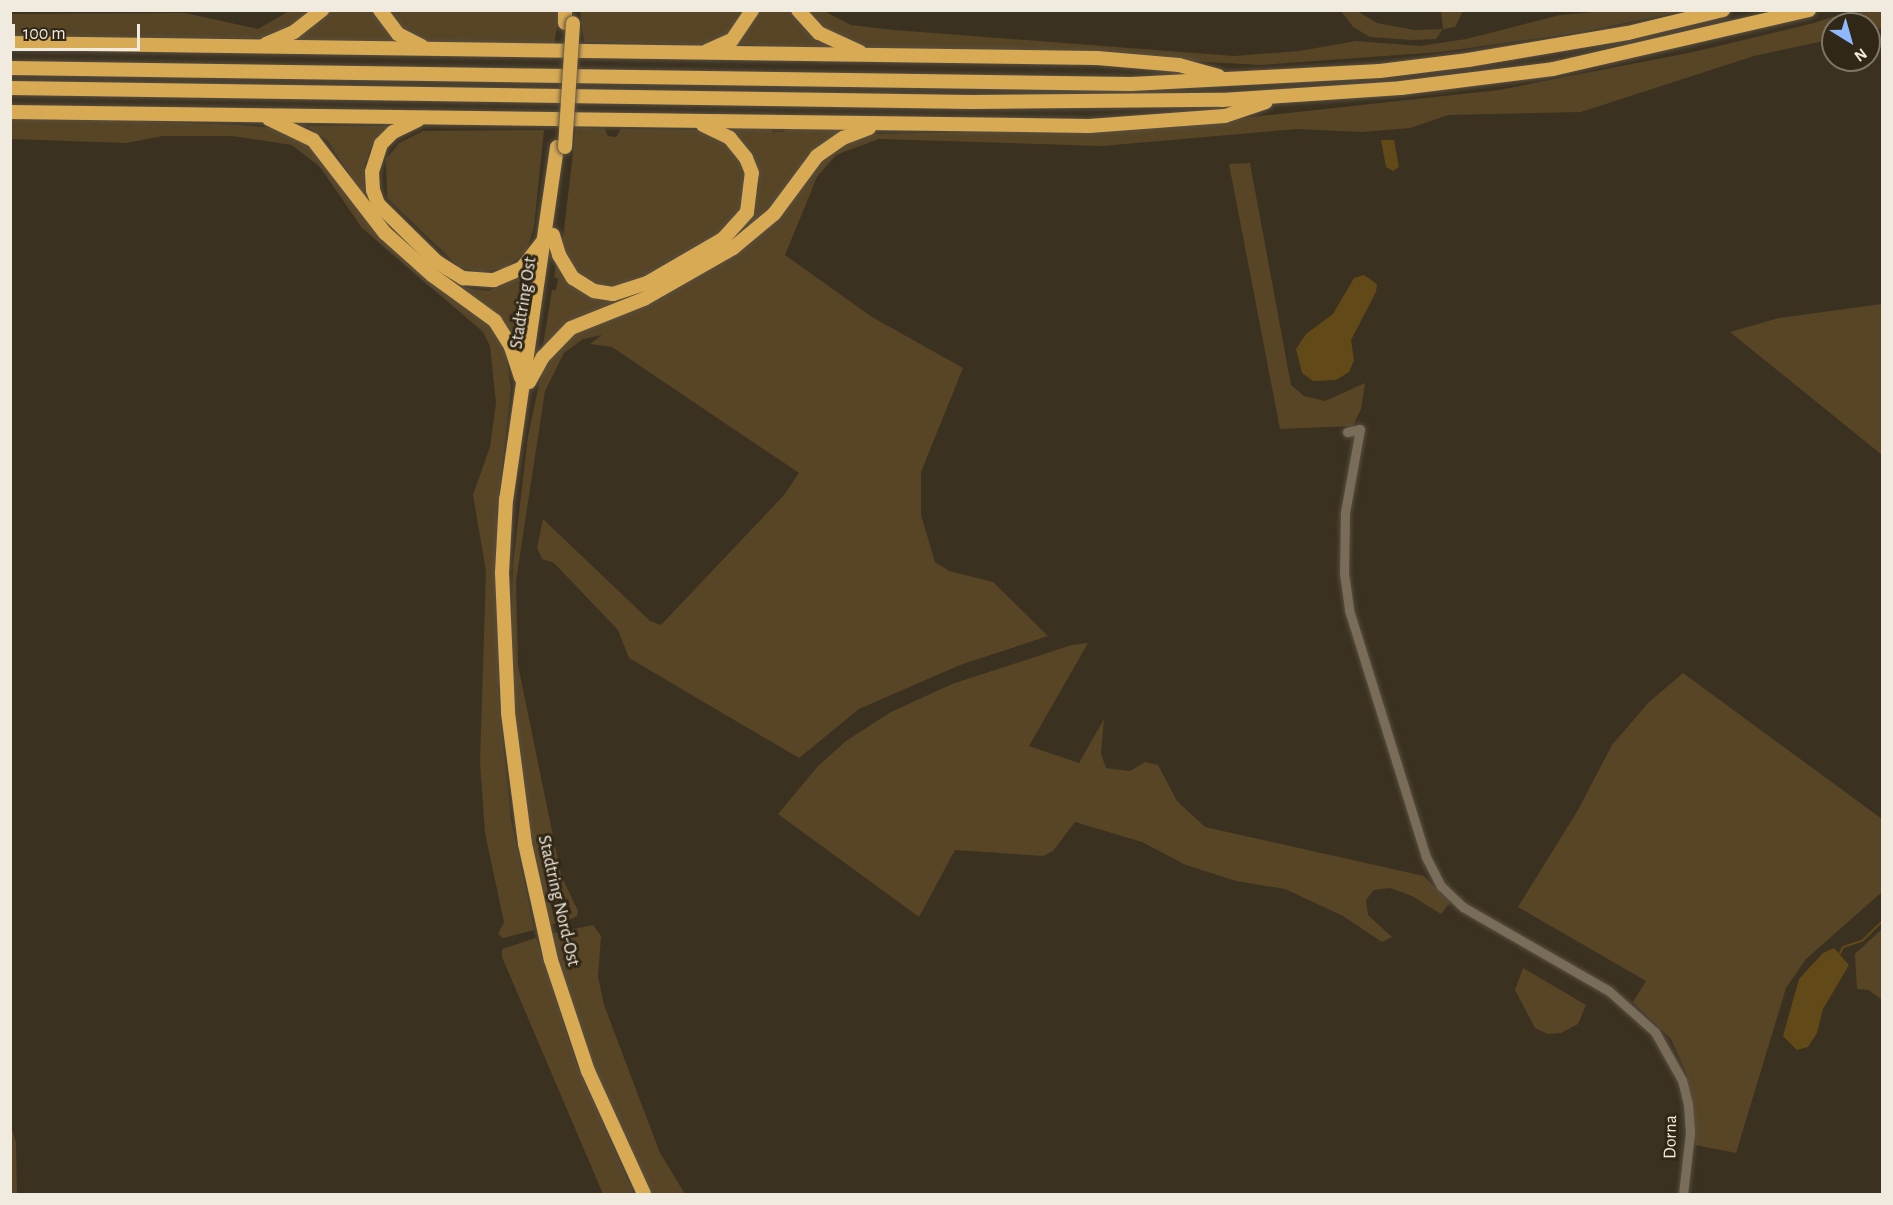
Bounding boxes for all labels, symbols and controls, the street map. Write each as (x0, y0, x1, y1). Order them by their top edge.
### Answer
scale bar (15, 12, 142, 50)
north arrow (1821, 12, 1881, 72)
text: 100 m (23, 25, 66, 43)
text: N (1851, 45, 1870, 65)
street label: Stadtring Ost (506, 256, 542, 350)
street label: Stadtring Nord-Ost (532, 833, 584, 969)
street label: Dorna (1660, 1115, 1682, 1159)

